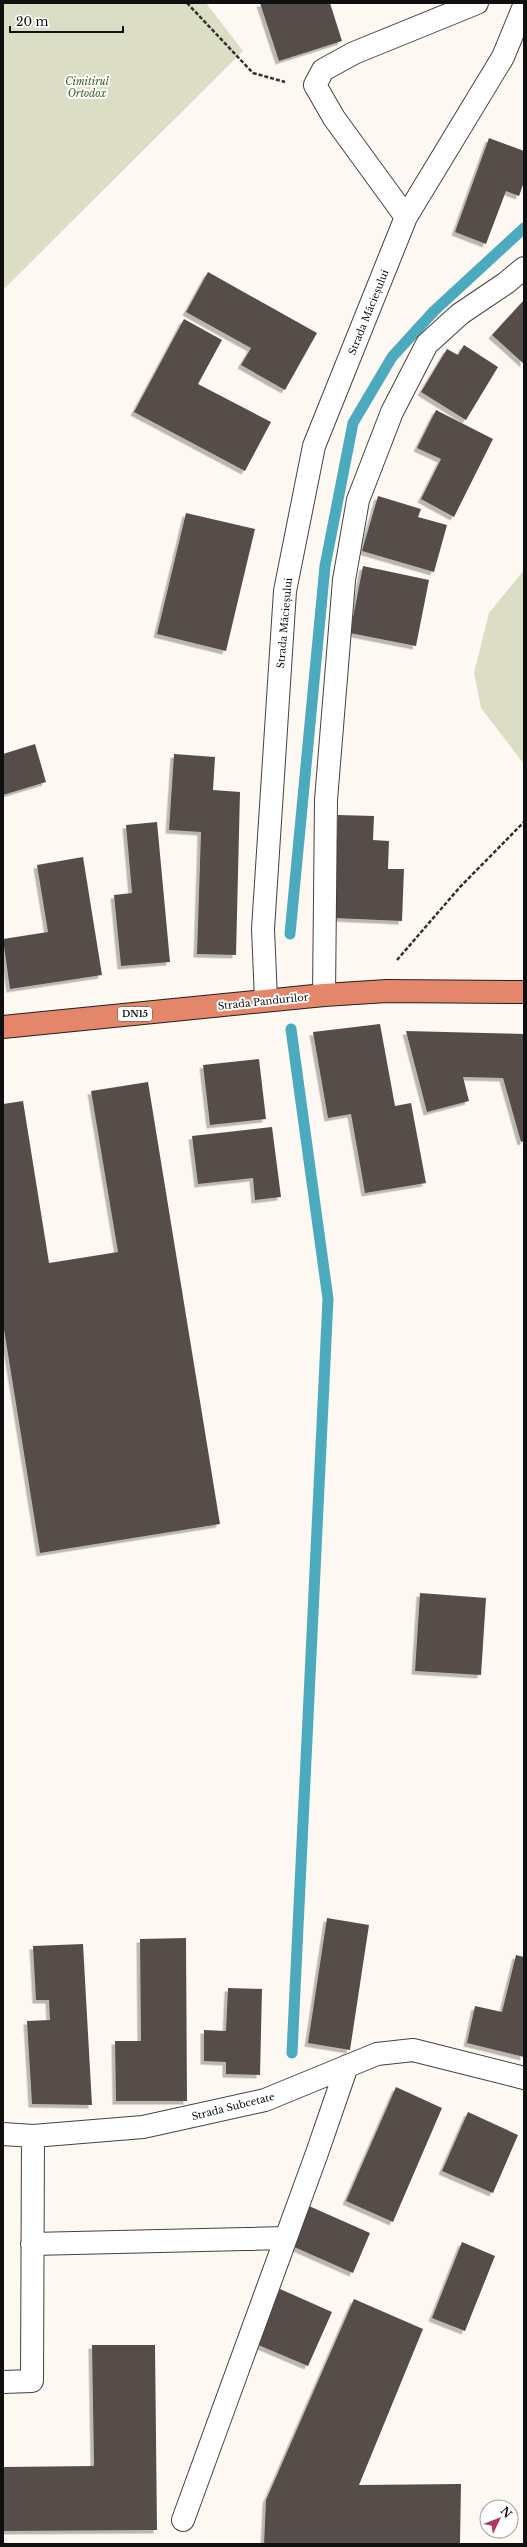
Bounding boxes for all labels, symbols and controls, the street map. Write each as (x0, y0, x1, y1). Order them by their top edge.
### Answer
scale bar (10, 8, 123, 34)
text: 20 m (16, 14, 48, 29)
park label: Cimitirul Ortodox (65, 75, 110, 100)
street label: Strada Măcieșului (345, 267, 392, 357)
street label: Strada Măcieșului (274, 577, 295, 669)
street label: Strada Pandurilor (217, 990, 309, 1013)
road number: DN15 (118, 1007, 152, 1021)
street label: Strada Subcetate (190, 2090, 276, 2123)
north arrow (479, 2499, 519, 2539)
text: N (498, 2504, 515, 2521)

